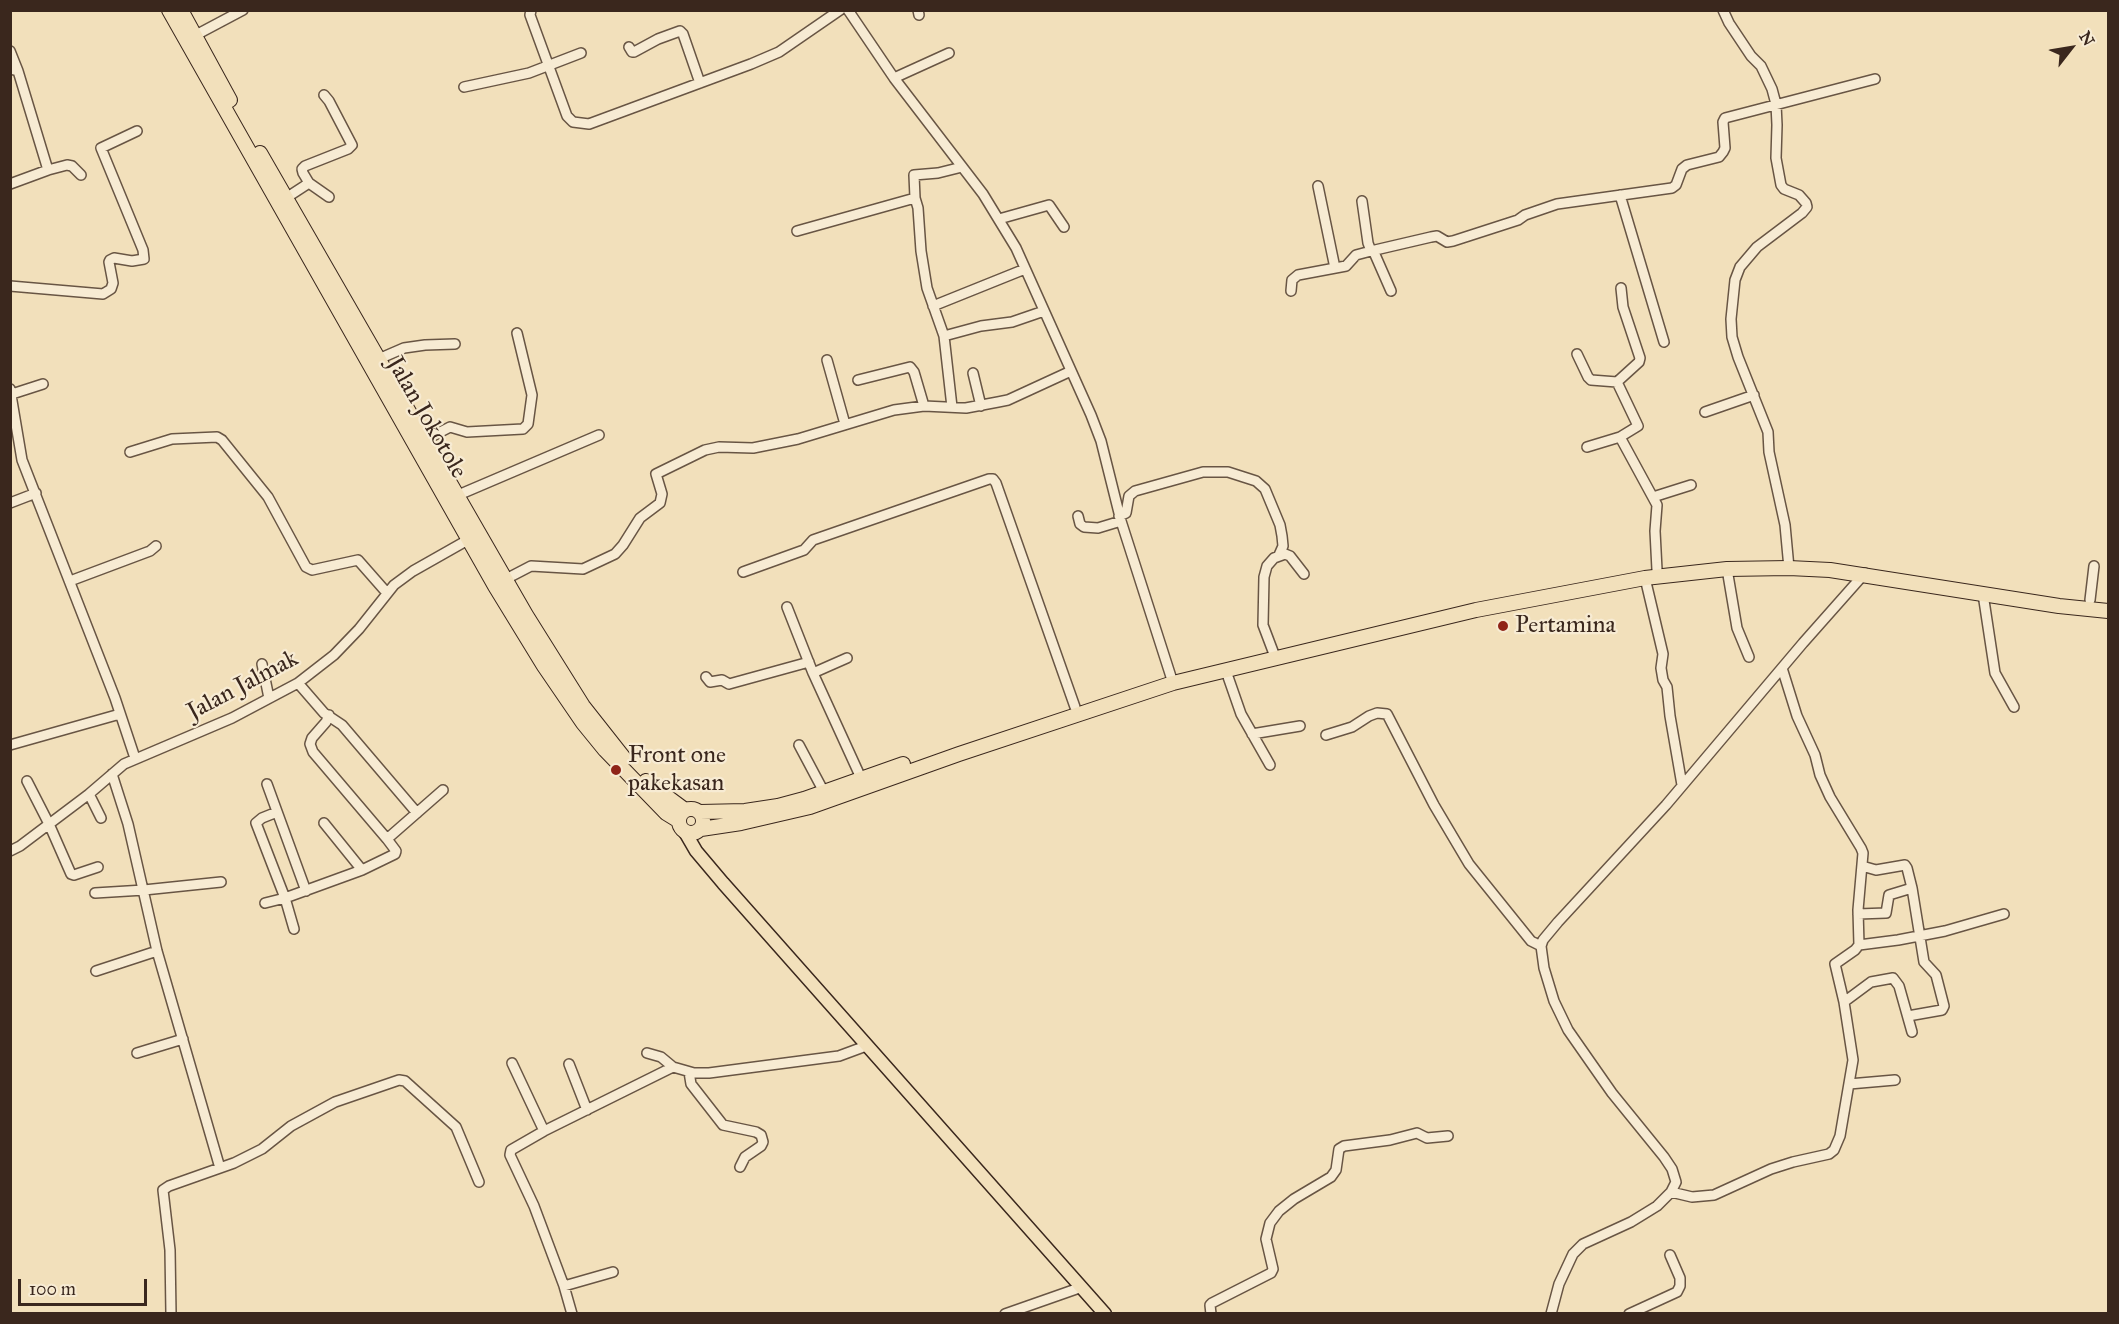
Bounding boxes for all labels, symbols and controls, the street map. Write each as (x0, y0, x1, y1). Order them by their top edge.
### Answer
north arrow (2041, 18, 2101, 78)
text: N (2075, 28, 2098, 49)
street label: Jalan Jokotole (380, 352, 472, 484)
place label: Pertamina (1515, 612, 1616, 640)
marker: Pertamina (1496, 619, 1510, 633)
street label: Jalan Jalmak (183, 645, 303, 727)
place label: Front one pakekasan (628, 742, 726, 798)
marker: Front one pakekasan (609, 763, 623, 777)
scale bar (21, 1267, 150, 1305)
text: 100 m (29, 1278, 76, 1300)

